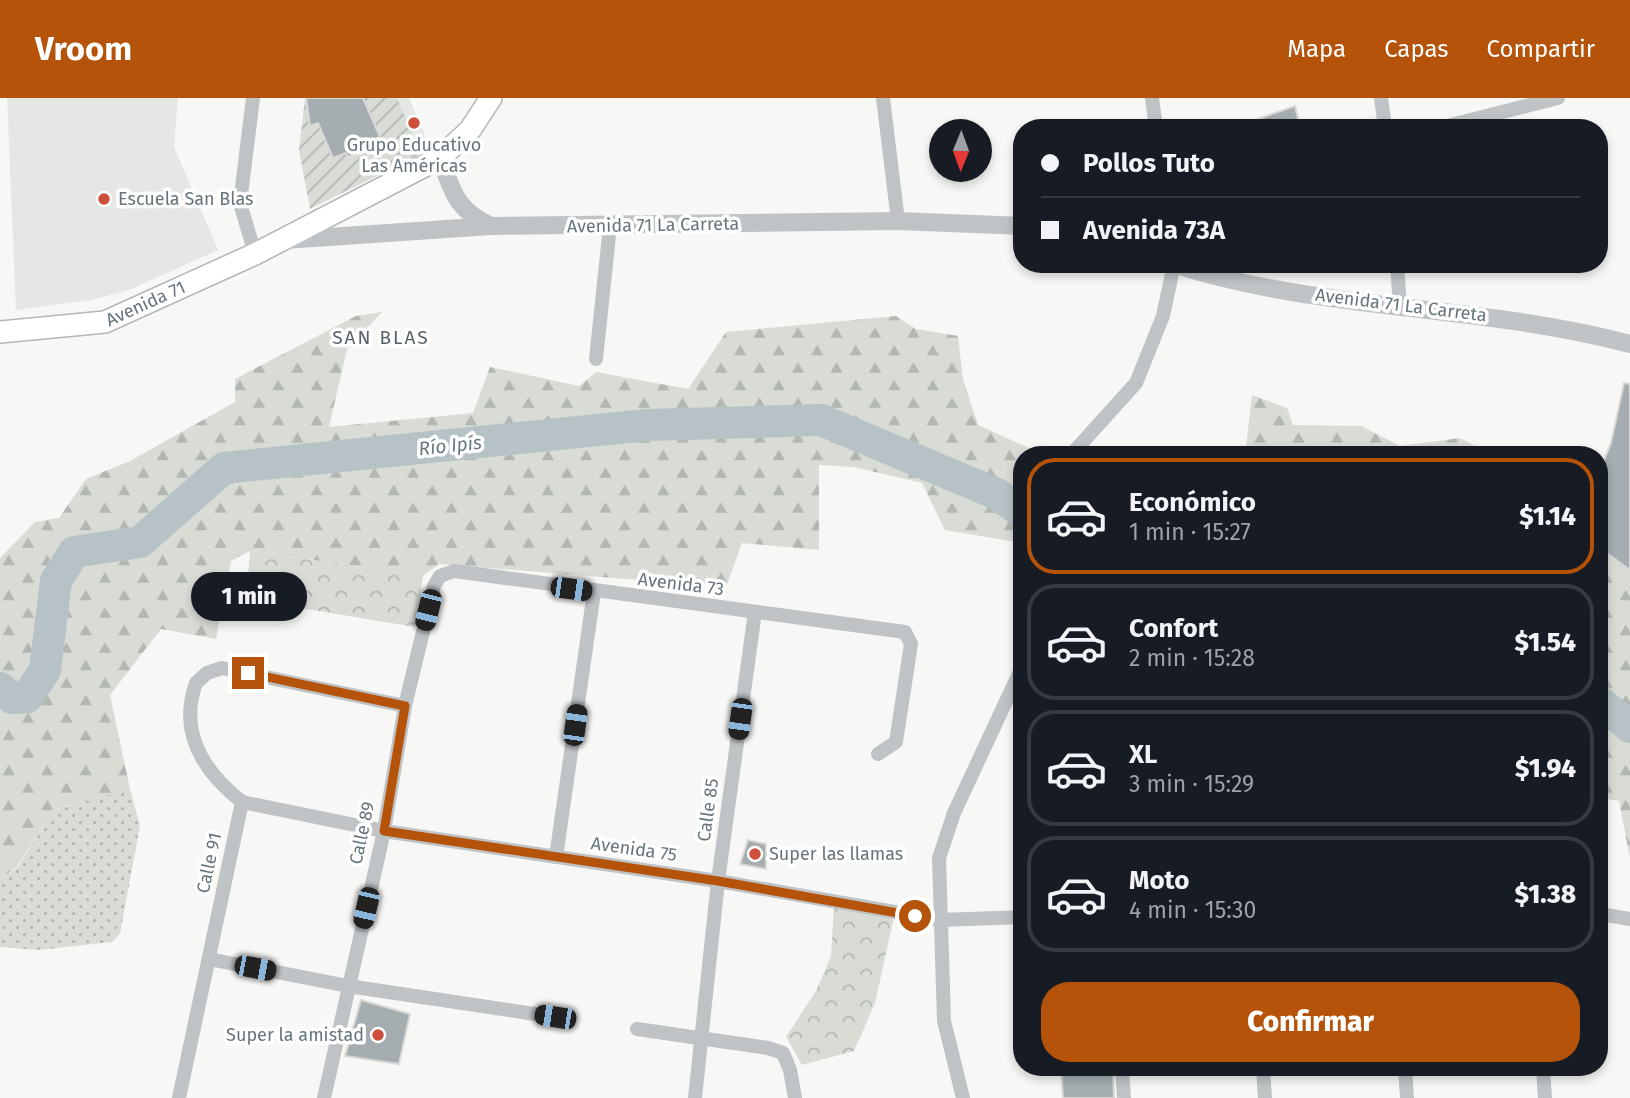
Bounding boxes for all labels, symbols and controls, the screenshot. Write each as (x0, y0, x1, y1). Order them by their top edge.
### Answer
text: Vroom (35, 29, 132, 69)
text: Mapa (1287, 35, 1346, 63)
text: Capas (1384, 35, 1448, 63)
text: Compartir (1486, 35, 1595, 63)
marker: Grupo Educativo Las Américas (406, 115, 422, 131)
north arrow (929, 119, 992, 182)
map controls (929, 119, 992, 182)
place label: Grupo Educativo Las Américas (347, 134, 481, 177)
text: Pollos Tuto (1083, 148, 1215, 179)
place label: Escuela San Blas (118, 188, 253, 210)
marker: Escuela San Blas (96, 191, 112, 207)
street label: Avenida 71 La Carreta (567, 212, 739, 238)
text: Avenida 73A (1083, 215, 1225, 246)
street label: Avenida 71 (102, 276, 189, 331)
street label: Avenida 71 La Carreta (1314, 284, 1488, 326)
district label: SAN BLAS (332, 326, 430, 349)
water label: Río Ipís (417, 431, 483, 460)
icon: car (1045, 485, 1108, 548)
text: Económico (1129, 487, 1256, 518)
text: $1.14 (1519, 501, 1576, 532)
text: 1 min · 15:27 (1129, 518, 1251, 546)
street label: Avenida 73 (637, 568, 725, 600)
callout: 1 min (190, 572, 306, 620)
car (549, 576, 594, 602)
text: 1 min (221, 582, 277, 610)
car (413, 587, 444, 633)
icon: car (1045, 611, 1108, 674)
text: Confort (1129, 613, 1218, 644)
text: $1.54 (1515, 627, 1576, 658)
text: 2 min · 15:28 (1129, 644, 1255, 672)
route end (232, 657, 264, 689)
car (727, 697, 754, 741)
car (562, 703, 589, 747)
icon: car (1045, 737, 1108, 800)
text: XL (1129, 739, 1157, 770)
text: $1.94 (1515, 753, 1576, 784)
text: 3 min · 15:29 (1129, 770, 1254, 798)
street label: Calle 85 (693, 777, 723, 843)
street label: Calle 89 (345, 800, 379, 866)
street label: Calle 91 (192, 831, 226, 895)
street label: Avenida 75 (590, 832, 678, 866)
place label: Super las llamas (769, 843, 903, 865)
marker: Super las llamas (747, 846, 763, 862)
icon: car (1045, 863, 1108, 926)
text: Moto (1129, 865, 1189, 896)
text: $1.38 (1515, 879, 1576, 910)
car (352, 885, 381, 931)
text: 4 min · 15:30 (1129, 896, 1256, 924)
route start (899, 900, 931, 932)
car (233, 954, 278, 982)
button: Confirmar (1041, 982, 1580, 1062)
car (533, 1003, 578, 1031)
place label: Super la amistad (226, 1024, 364, 1046)
marker: Super la amistad (370, 1027, 386, 1043)

